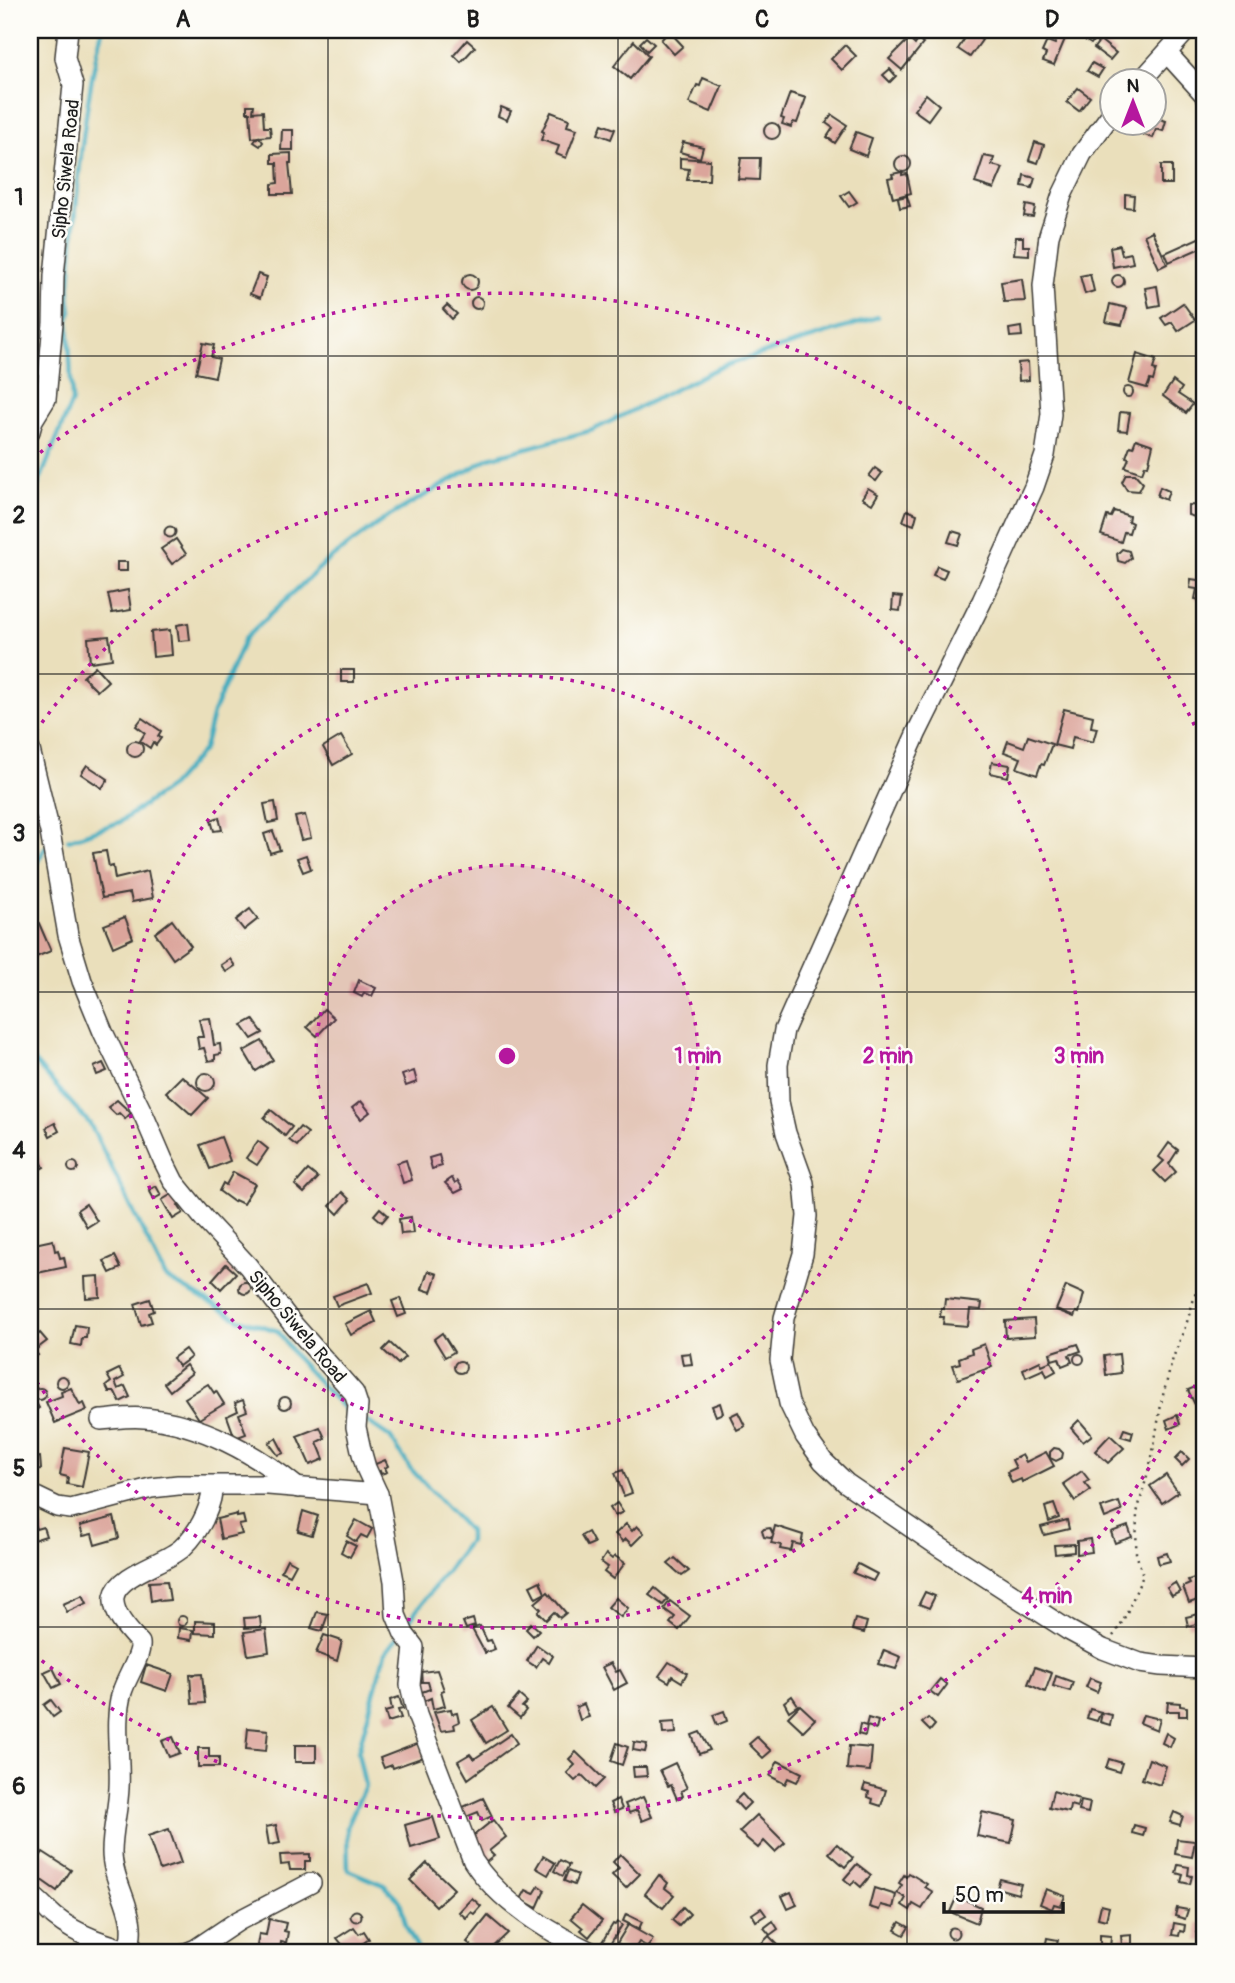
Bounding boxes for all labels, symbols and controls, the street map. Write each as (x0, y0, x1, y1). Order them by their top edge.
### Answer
text: A (176, 5, 191, 34)
text: B (466, 5, 480, 34)
text: C (755, 5, 769, 34)
text: D (1045, 5, 1059, 34)
north arrow (1098, 66, 1168, 136)
text: N (1127, 74, 1140, 98)
street label: Sipho Siwela Road (47, 98, 85, 240)
text: 1 (15, 183, 24, 212)
text: 2 (13, 501, 26, 530)
text: 3 (13, 819, 25, 848)
text: 1 min (675, 1043, 722, 1070)
text: 2 min (863, 1043, 913, 1070)
text: 3 min (1054, 1043, 1104, 1070)
centre of rings (495, 1044, 519, 1068)
text: 4 (12, 1136, 26, 1165)
street label: Sipho Siwela Road (243, 1265, 351, 1388)
text: 5 (13, 1454, 25, 1483)
text: 4 min (1022, 1583, 1073, 1610)
text: 6 (12, 1772, 26, 1801)
scale bar (944, 1871, 1064, 1915)
text: 50 m (955, 1882, 1004, 1909)

